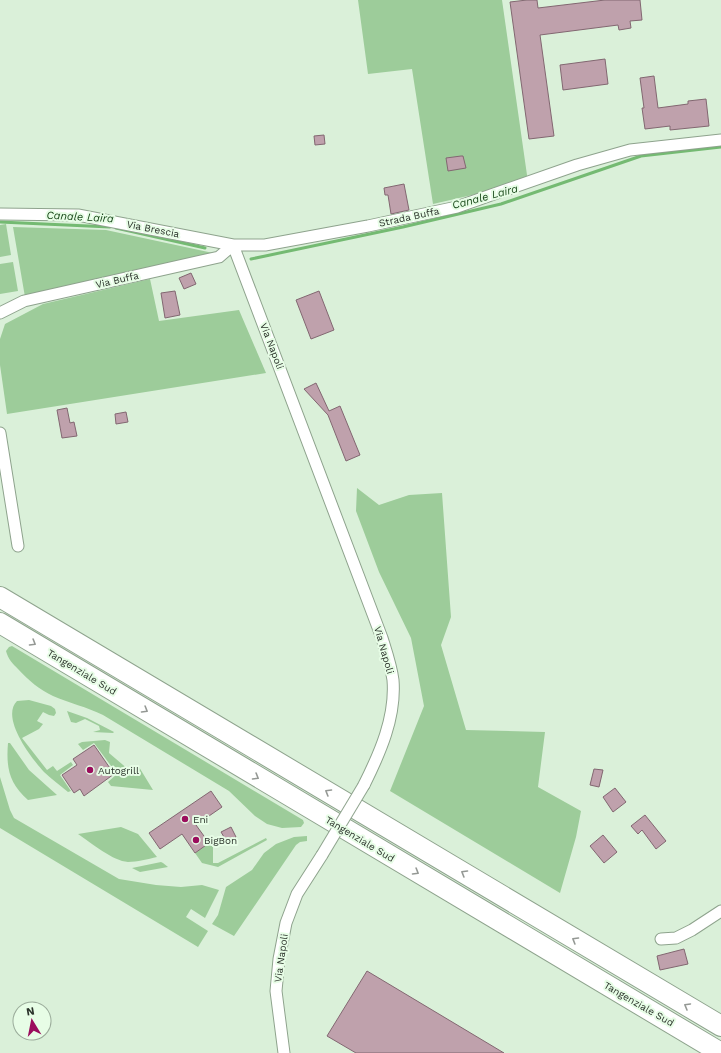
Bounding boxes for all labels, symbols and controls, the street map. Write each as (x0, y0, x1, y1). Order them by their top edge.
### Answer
water label: Canale Laira (451, 182, 519, 212)
street label: Strada Buffa (378, 205, 440, 229)
water label: Canale Laira (46, 209, 114, 225)
street label: Via Brescia (126, 219, 181, 240)
street label: Via Buffa (94, 270, 140, 290)
street label: Via Napoli (258, 321, 286, 371)
street label: Via Napoli (372, 625, 396, 675)
one-way arrow (29, 639, 36, 646)
street label: Tangenziale Sud (45, 647, 119, 697)
one-way arrow (141, 706, 148, 713)
marker: Autogrill (85, 765, 95, 775)
place label: Autogrill (98, 765, 139, 776)
one-way arrow (252, 772, 259, 780)
one-way arrow (325, 790, 332, 797)
marker: Eni (180, 814, 190, 824)
place label: Eni (193, 814, 208, 825)
street label: Tangenziale Sud (323, 814, 397, 864)
marker: BigBon (191, 835, 201, 845)
place label: BigBon (204, 835, 237, 846)
one-way arrow (412, 868, 419, 875)
one-way arrow (461, 871, 468, 878)
street label: Via Napoli (272, 933, 290, 983)
one-way arrow (572, 937, 579, 944)
street label: Tangenziale Sud (602, 980, 676, 1028)
north arrow (12, 1001, 52, 1041)
one-way arrow (684, 1003, 691, 1010)
text: N (25, 1005, 35, 1019)

